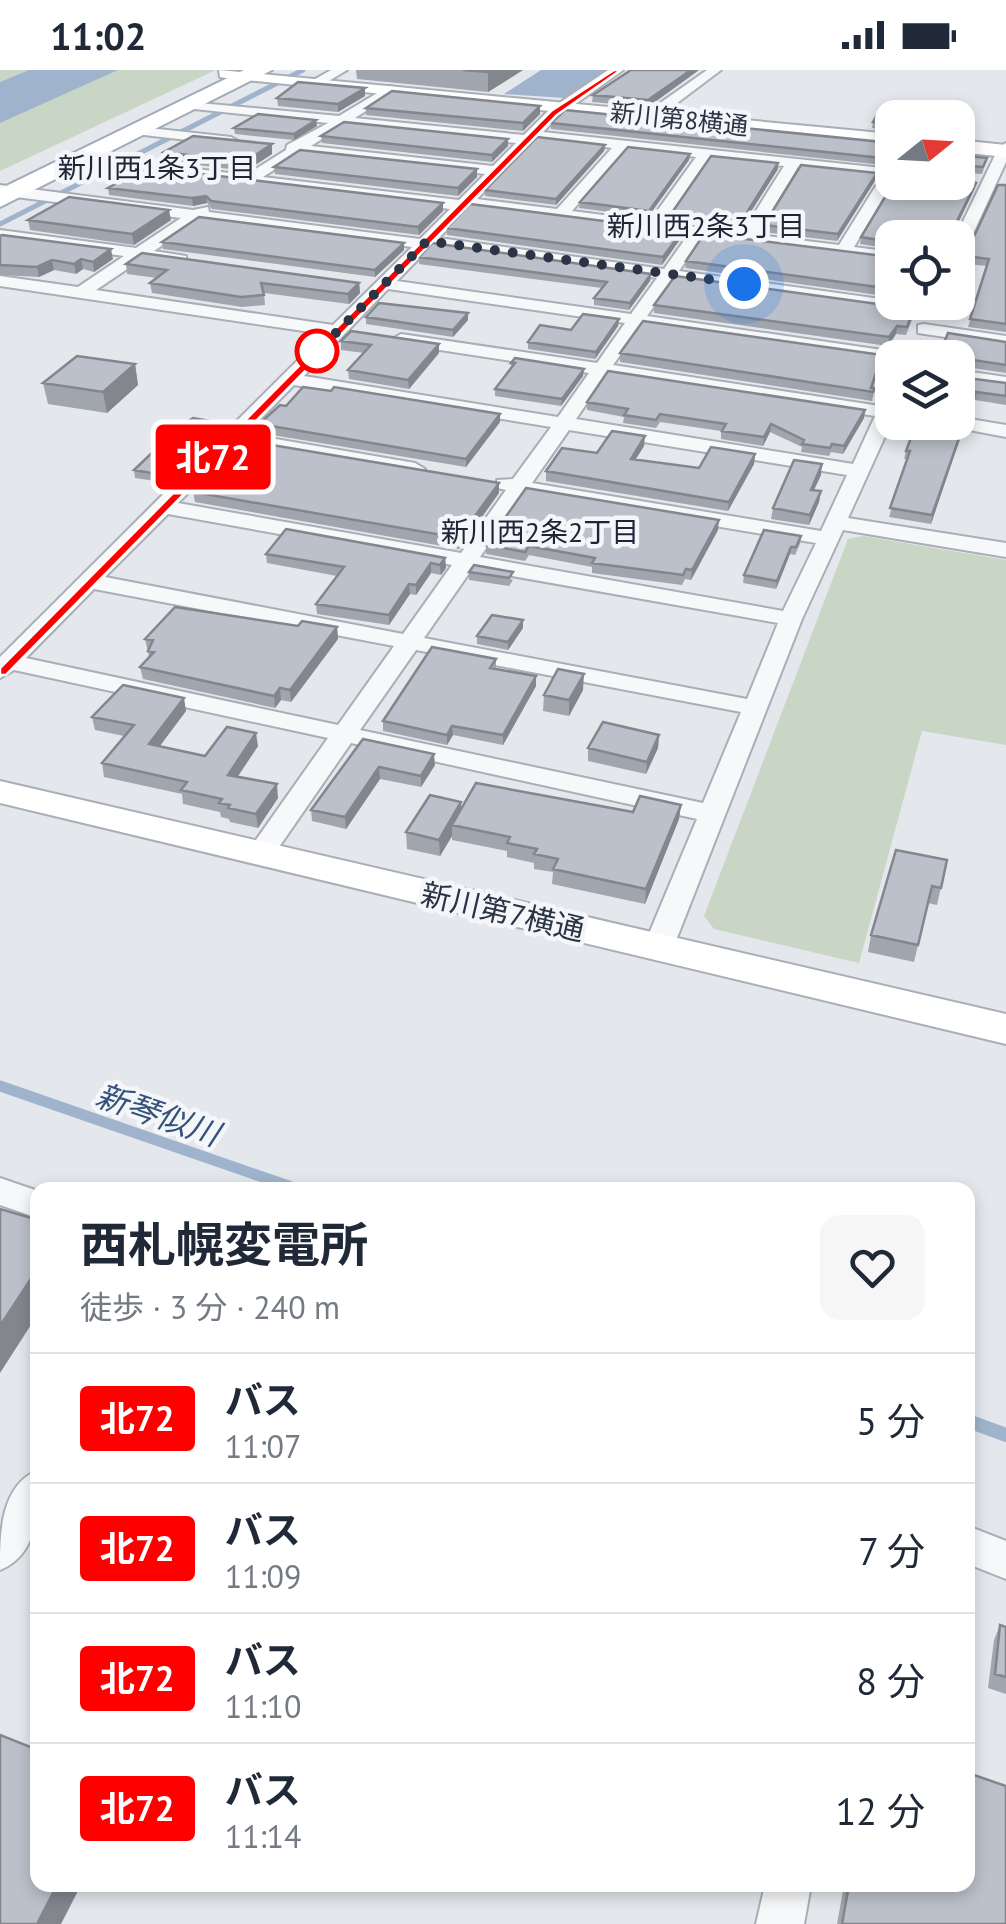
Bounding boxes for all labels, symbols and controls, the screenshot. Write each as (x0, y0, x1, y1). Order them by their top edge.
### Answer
text: 11:02 (50, 11, 146, 60)
street label: 新川第8横通 (608, 96, 750, 142)
north arrow (875, 100, 975, 200)
map controls (875, 100, 975, 440)
district label: 新川西1条3丁目 (58, 149, 256, 186)
district label: 新川西2条3丁目 (607, 207, 805, 244)
button: locate (875, 220, 975, 320)
your location (719, 259, 769, 309)
unlabelled marker (296, 330, 338, 372)
button: layers (875, 340, 975, 440)
line badge: 北72 (156, 424, 270, 490)
text: 北72 (176, 434, 250, 480)
district label: 新川西2条2丁目 (441, 513, 639, 550)
street label: 新川第7横通 (418, 873, 588, 949)
water label: 新琴似川 (91, 1073, 228, 1156)
text: 西札幌変電所 (80, 1213, 368, 1275)
button: heart (820, 1215, 925, 1320)
text: 徒歩 · 3 分 · 240 m (80, 1286, 340, 1328)
text: バス (225, 1375, 301, 1424)
text: 北72 (100, 1395, 175, 1441)
text: 5 分 (856, 1396, 925, 1445)
text: 11:07 (225, 1425, 301, 1467)
text: バス (225, 1505, 301, 1554)
text: 北72 (100, 1525, 175, 1571)
text: 7 分 (858, 1526, 925, 1575)
text: 11:09 (225, 1555, 301, 1597)
text: バス (225, 1635, 301, 1684)
text: 北72 (100, 1655, 175, 1701)
text: 8 分 (856, 1656, 925, 1705)
text: 11:10 (225, 1685, 301, 1727)
text: バス (225, 1765, 301, 1814)
text: 北72 (100, 1785, 175, 1831)
text: 12 分 (835, 1786, 925, 1835)
text: 11:14 (225, 1815, 301, 1857)

